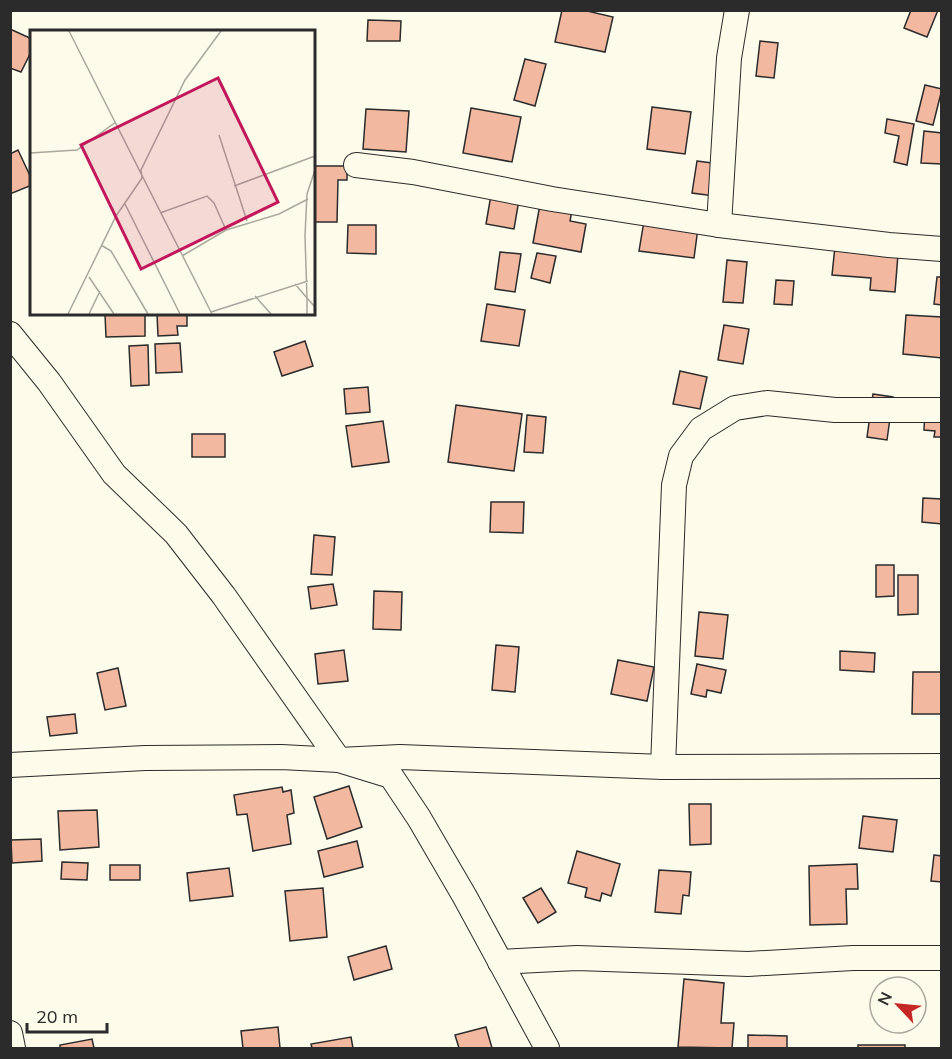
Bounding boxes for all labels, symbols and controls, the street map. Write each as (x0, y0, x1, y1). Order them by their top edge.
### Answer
inset map (30, 30, 315, 315)
north arrow (868, 975, 928, 1035)
text: N (873, 989, 896, 1008)
scale bar (27, 996, 106, 1034)
text: 20 m (36, 1005, 78, 1028)

